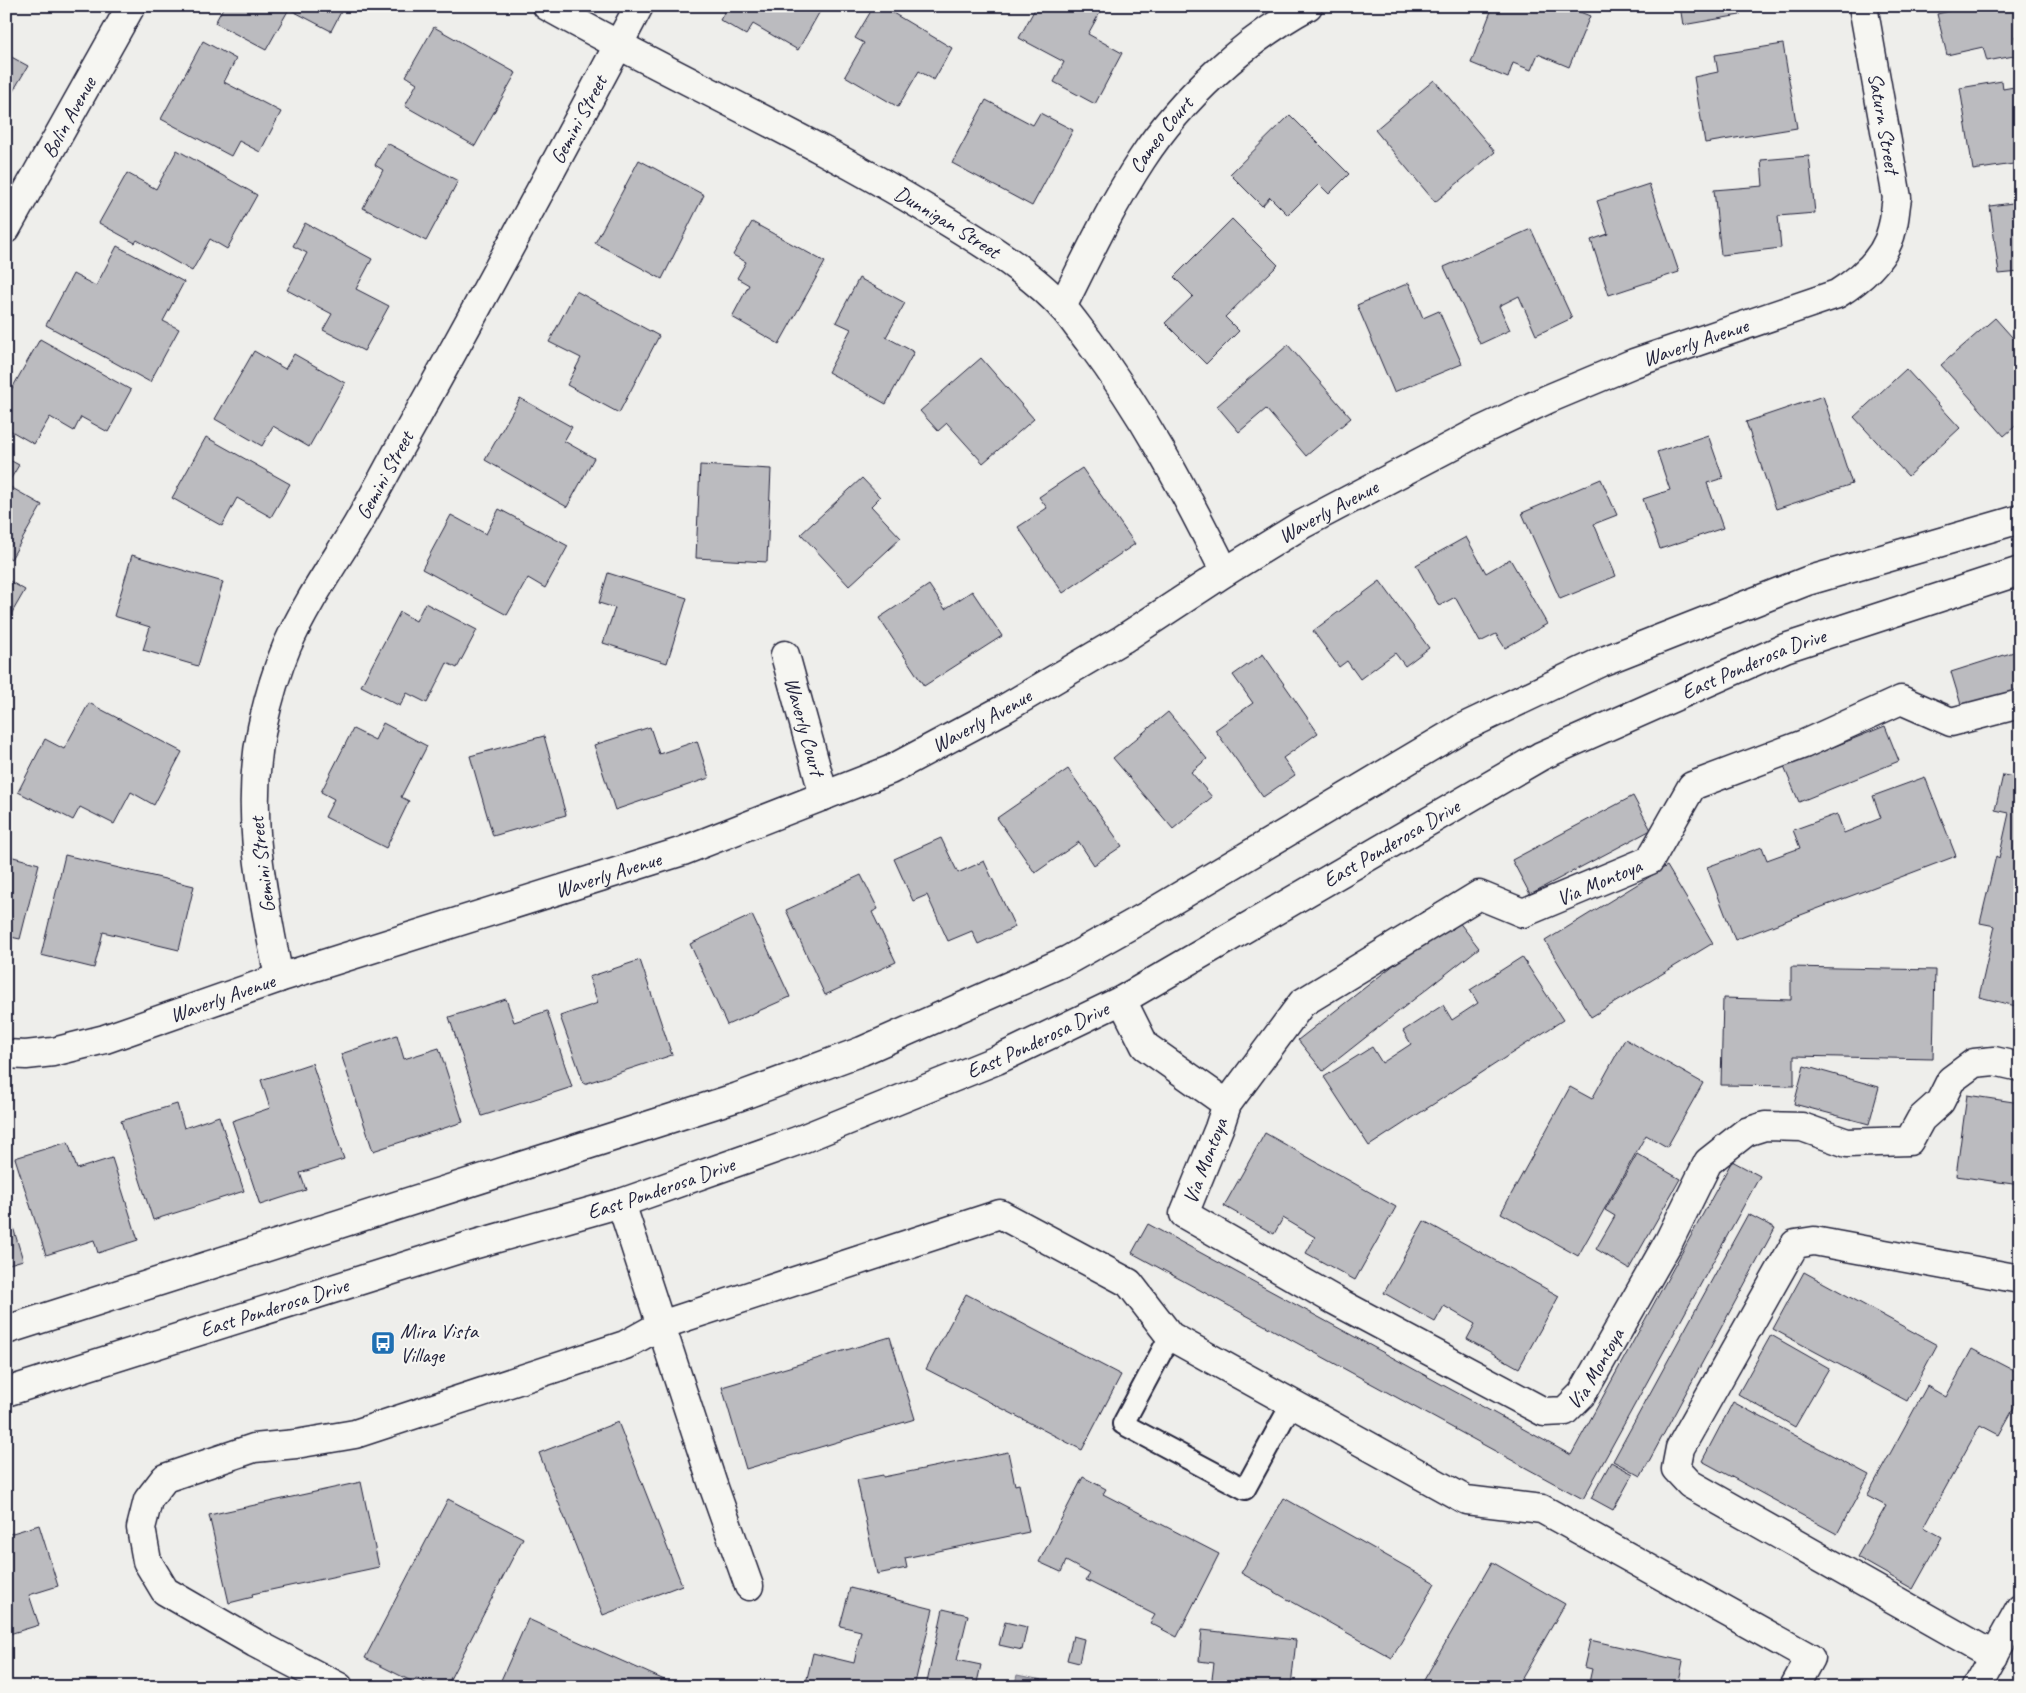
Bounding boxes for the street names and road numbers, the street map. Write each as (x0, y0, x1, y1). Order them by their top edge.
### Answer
street label: Gemini Street (544, 69, 614, 168)
street label: Bolin Avenue (36, 71, 102, 162)
street label: Saturn Street (1862, 71, 1906, 178)
street label: Cameo Court (1123, 89, 1200, 178)
street label: Dunnigan Street (890, 180, 1007, 265)
street label: Waverly Avenue (1639, 312, 1752, 372)
street label: Gemini Street (350, 425, 420, 524)
street label: Waverly Avenue (1273, 473, 1383, 549)
street label: East Ponderosa Drive (1677, 622, 1831, 705)
street label: Waverly Court (779, 674, 831, 781)
street label: Waverly Avenue (927, 682, 1037, 758)
street label: East Ponderosa Drive (1318, 792, 1466, 893)
street label: Gemini Street (243, 813, 281, 914)
street label: Waverly Avenue (552, 845, 665, 903)
street label: Via Montoya (1553, 852, 1647, 911)
street label: Waverly Avenue (166, 967, 279, 1028)
street label: East Ponderosa Drive (963, 994, 1115, 1084)
street label: Via Montoya (1177, 1113, 1234, 1208)
street label: East Ponderosa Drive (584, 1150, 740, 1225)
street label: East Ponderosa Drive (197, 1271, 353, 1343)
street label: Via Montoya (1561, 1322, 1630, 1415)

